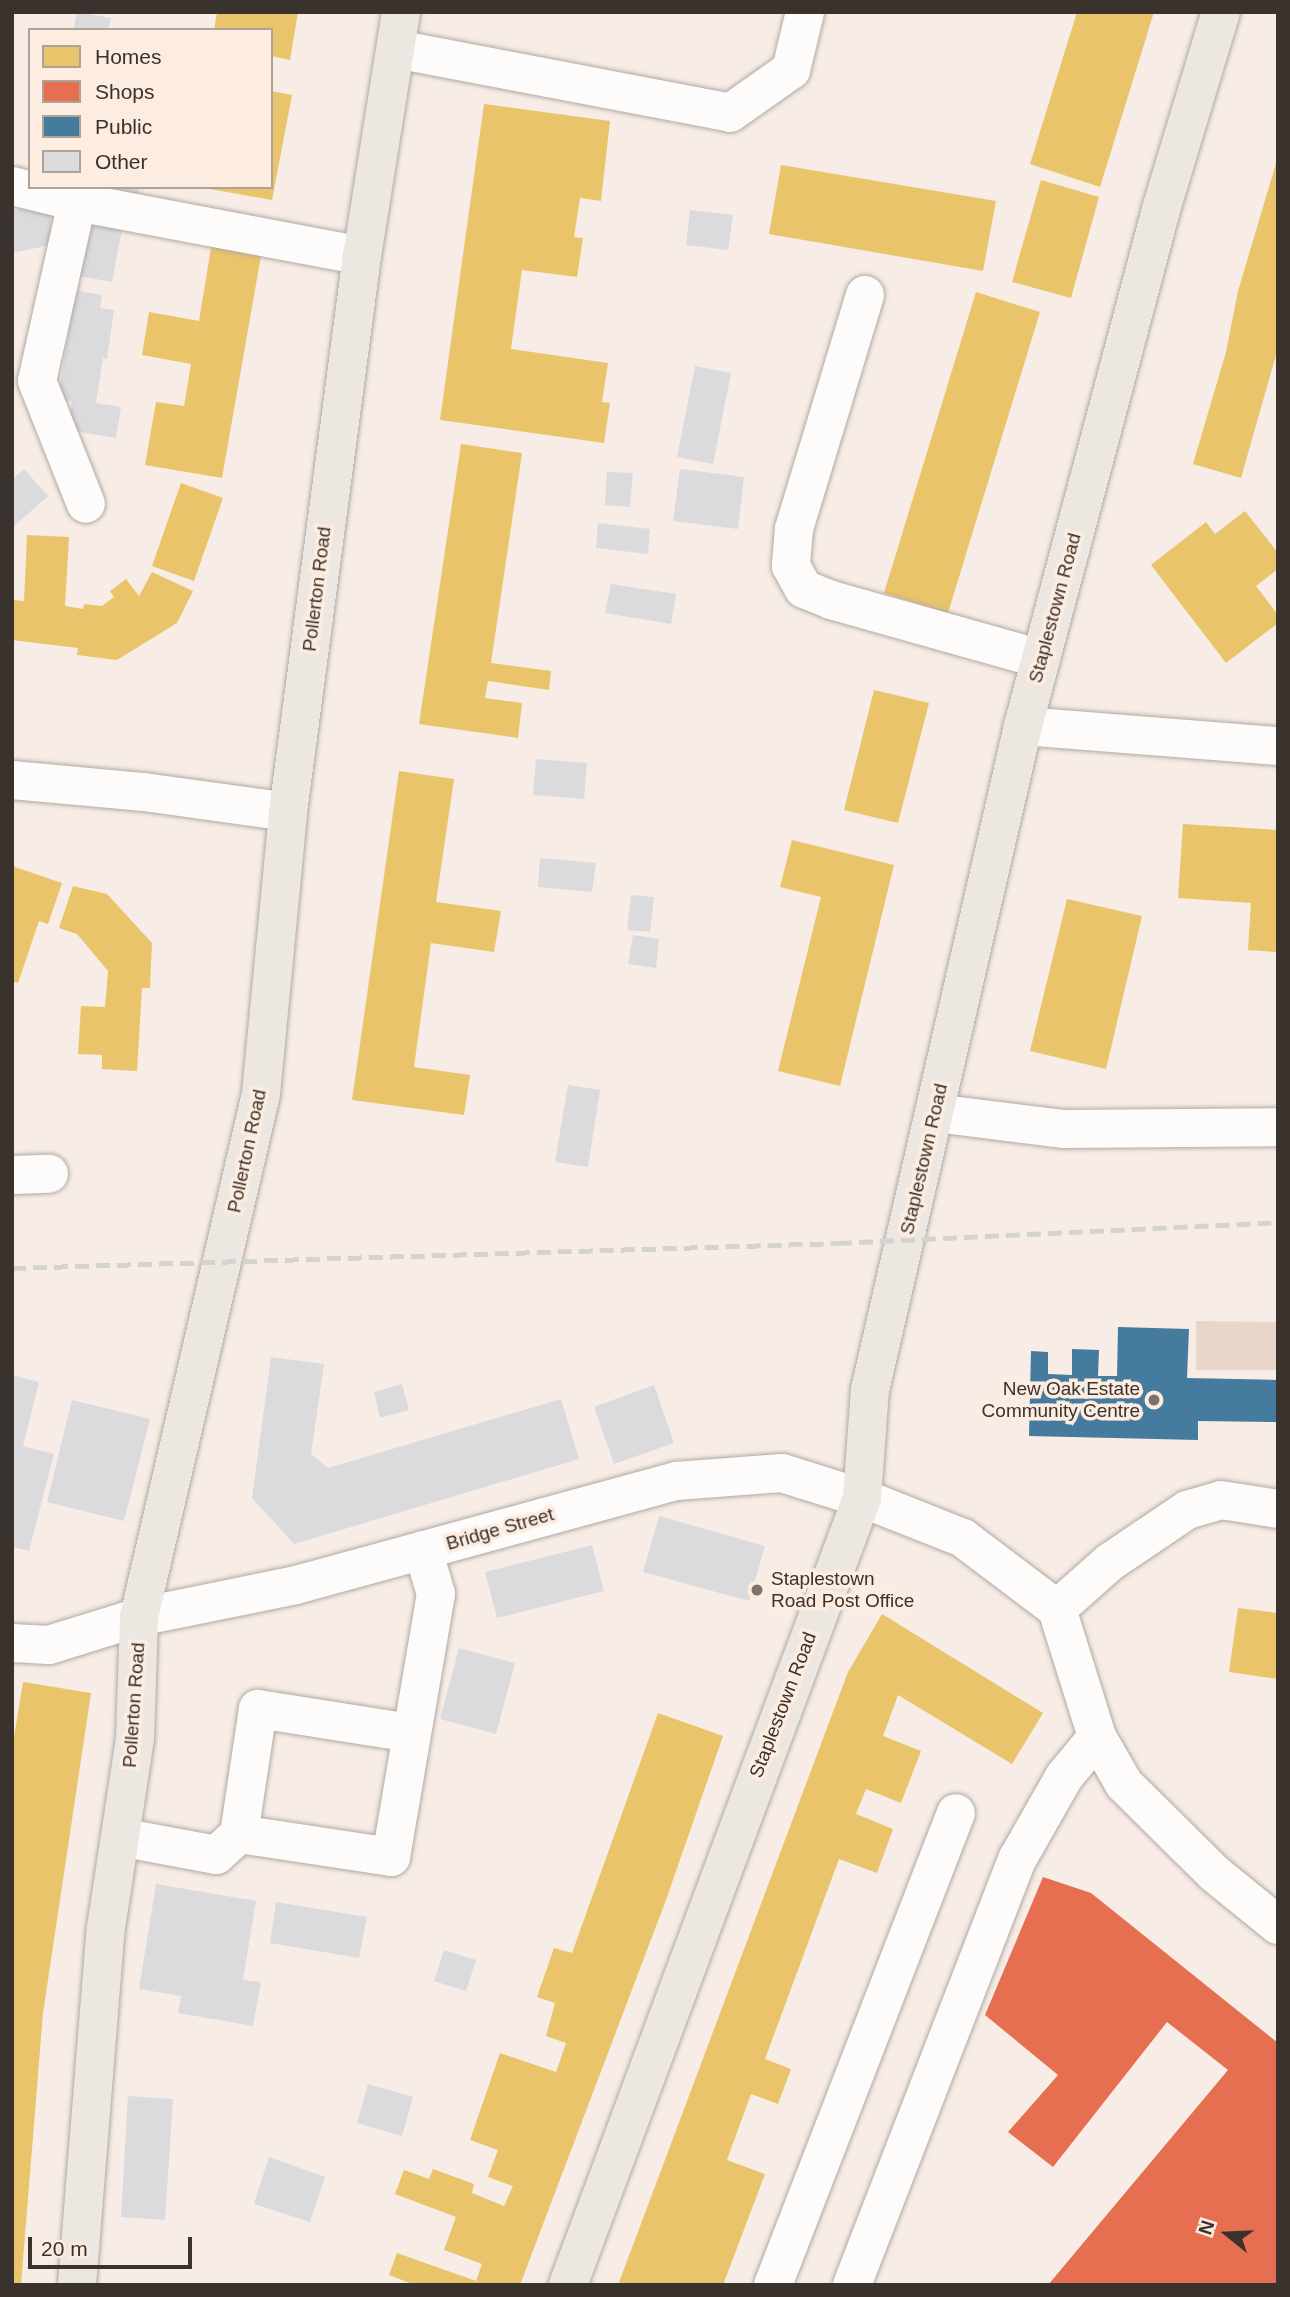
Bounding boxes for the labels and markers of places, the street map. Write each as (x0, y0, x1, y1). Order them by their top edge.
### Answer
place label: New Oak Estate Community Centre (982, 1378, 1140, 1422)
marker: New Oak Estate Community Centre (1146, 1392, 1162, 1408)
place label: Staplestown Road Post Office (771, 1568, 914, 1612)
marker: Staplestown Road Post Office (749, 1582, 765, 1598)

